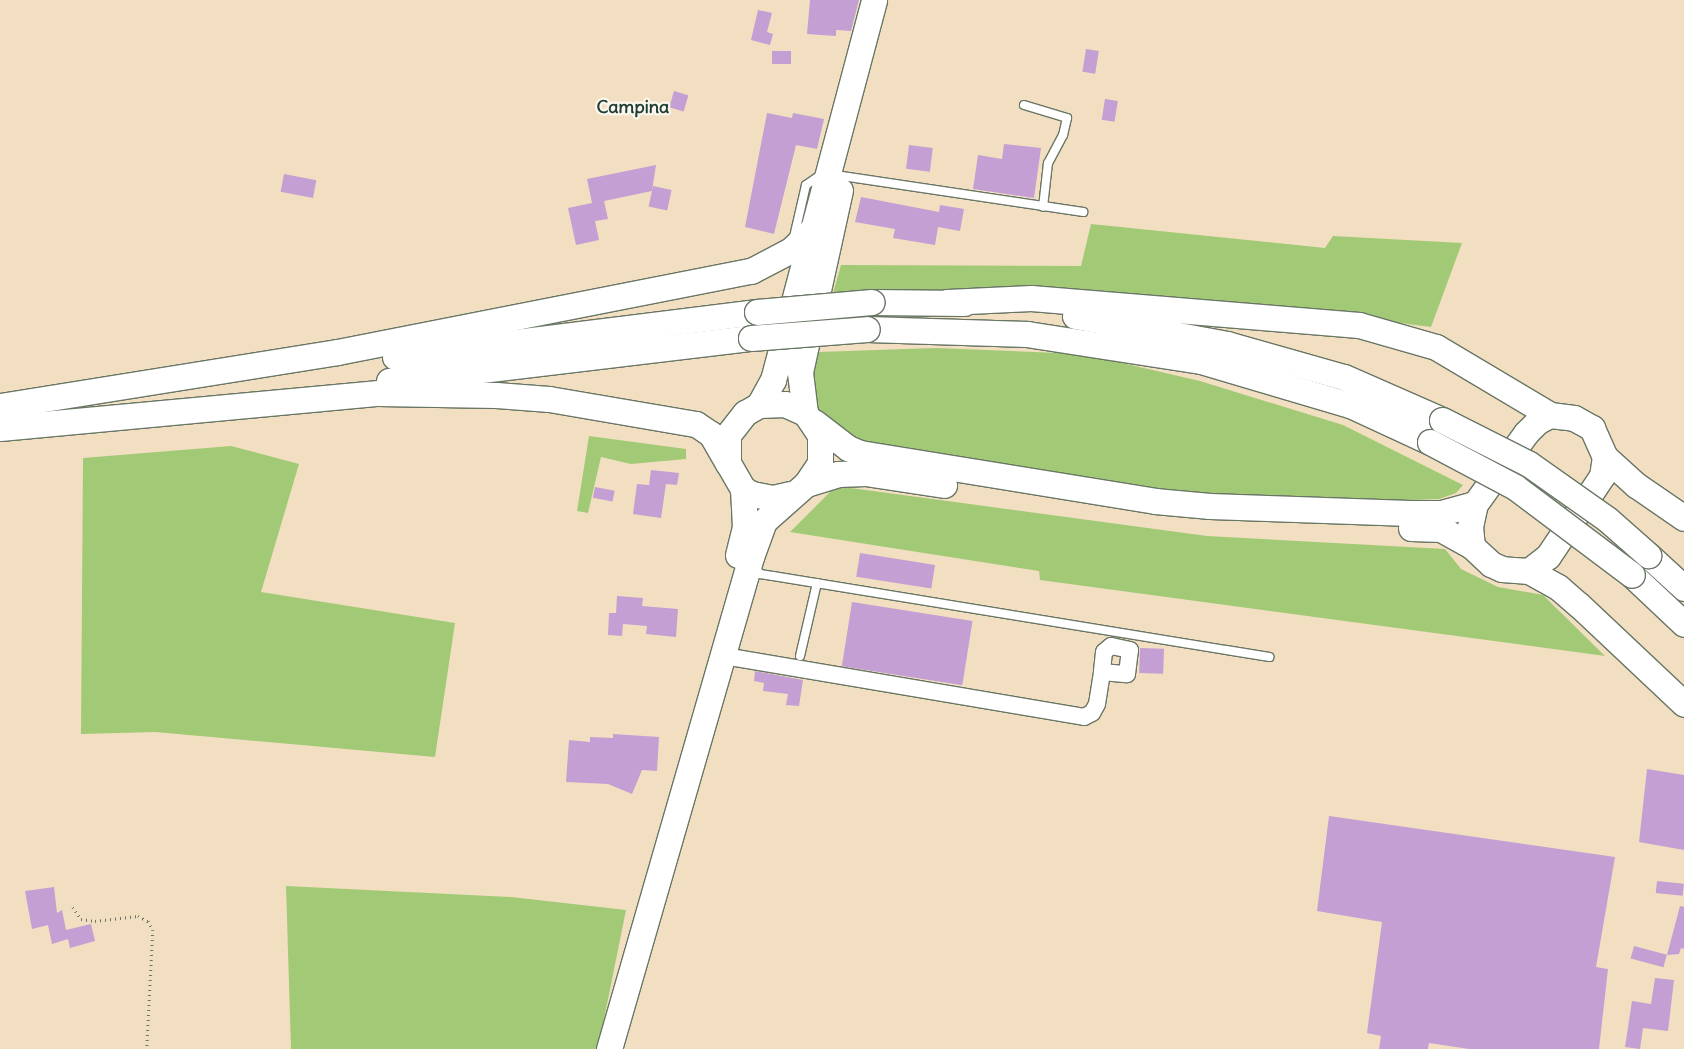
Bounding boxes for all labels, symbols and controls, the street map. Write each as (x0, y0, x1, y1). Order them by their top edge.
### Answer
district label: Campina (597, 96, 669, 118)

